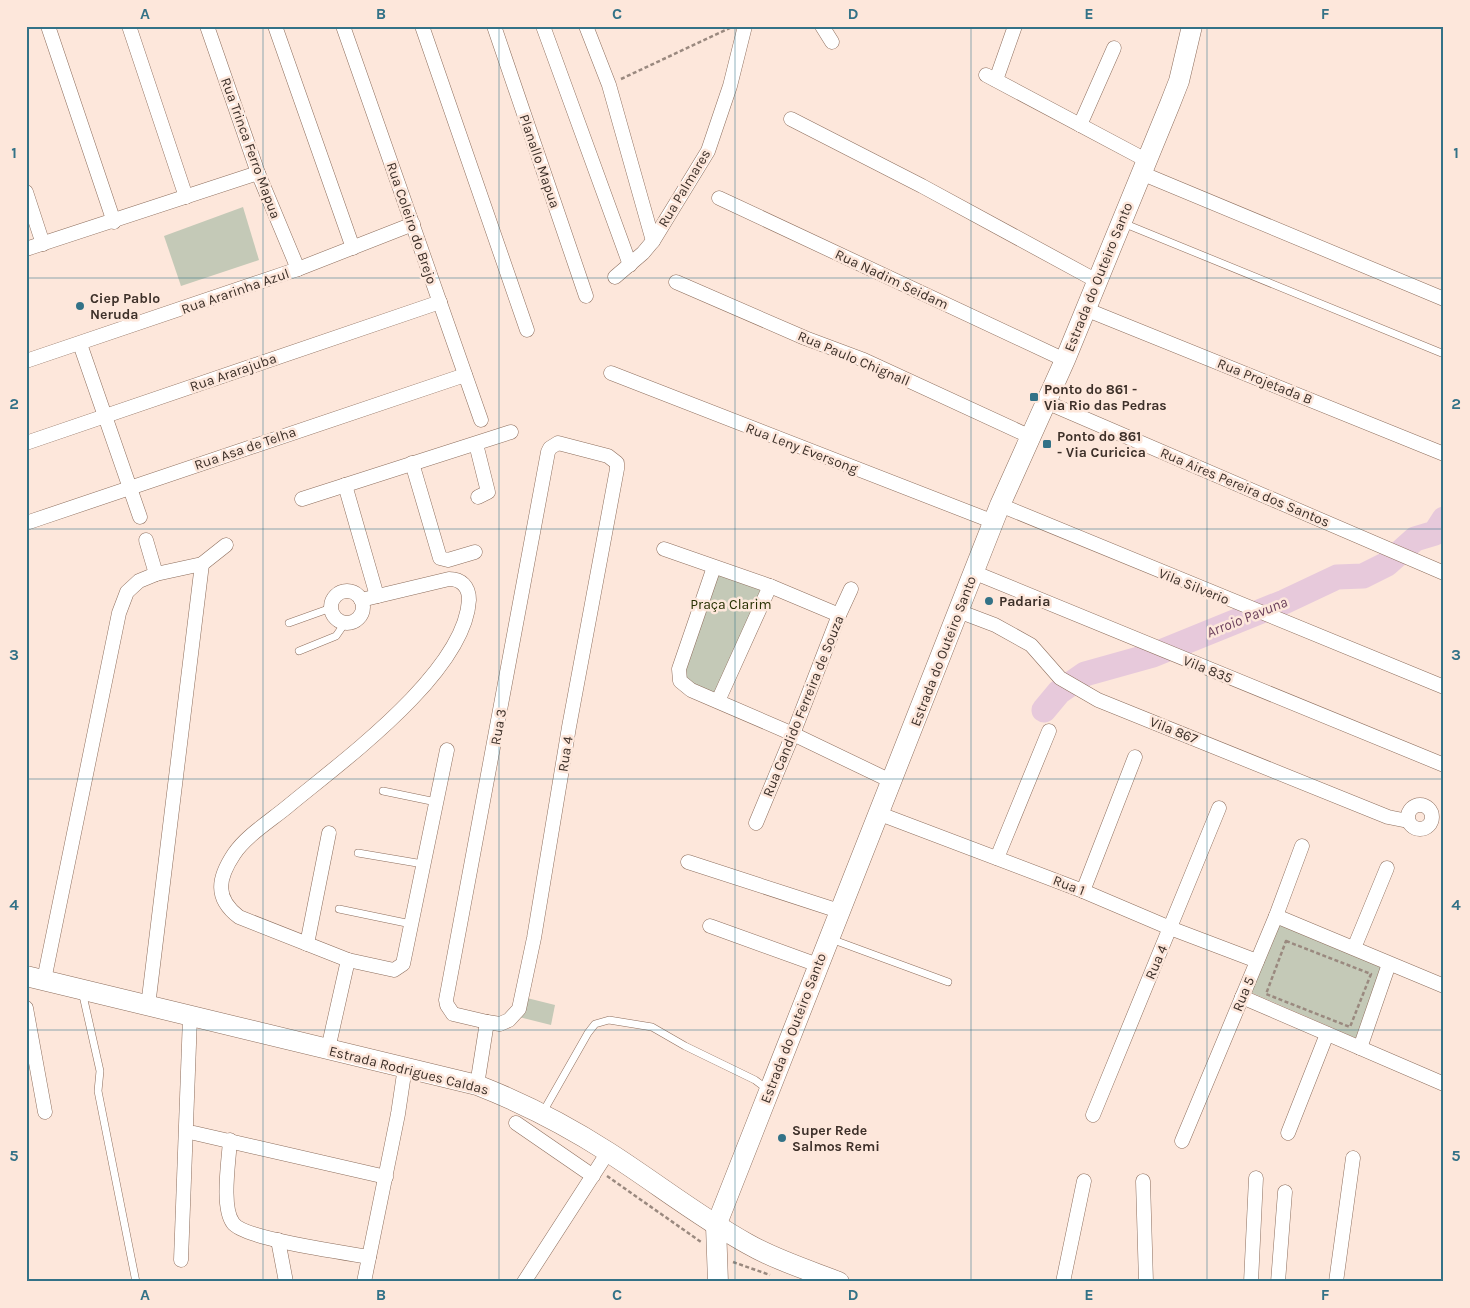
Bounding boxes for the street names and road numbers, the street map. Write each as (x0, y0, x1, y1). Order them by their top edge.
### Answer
street label: Rua Trinca Ferro Mapua (217, 75, 284, 221)
street label: Planallo Mapua (515, 112, 564, 210)
street label: Rua Palmares (655, 146, 714, 230)
street label: Rua Coleiro do Brejo (383, 160, 440, 286)
street label: Estrada do Outeiro Santo (1061, 200, 1136, 354)
street label: Rua Nadim Seidam (832, 246, 951, 313)
street label: Rua Ararinha Azul (179, 265, 291, 318)
street label: Rua Paulo Chignall (795, 327, 912, 390)
street label: Rua Ararajuba (188, 350, 279, 395)
street label: Rua Projetada B (1215, 355, 1315, 408)
street label: Rua Leny Eversong (743, 419, 860, 478)
street label: Rua Asa de Telha (192, 423, 298, 474)
street label: Rua Aires Pereira dos Santos (1158, 444, 1332, 531)
street label: Vila Silverio (1156, 565, 1232, 608)
street label: Estrada do Outeiro Santo (907, 574, 980, 729)
street label: Rua Candido Ferreira de Souza (759, 613, 848, 799)
street label: Vila 835 (1181, 652, 1235, 687)
street label: Rua 3 (487, 708, 510, 746)
street label: Vila 867 (1147, 713, 1201, 748)
street label: Rua 4 (554, 735, 577, 773)
street label: Rua 1 (1051, 872, 1087, 899)
street label: Rua 4 (1142, 942, 1171, 982)
street label: Estrada do Outeiro Santo (757, 951, 830, 1106)
street label: Rua 5 (1229, 974, 1258, 1014)
street label: Estrada Rodrigues Caldas (327, 1042, 491, 1099)

